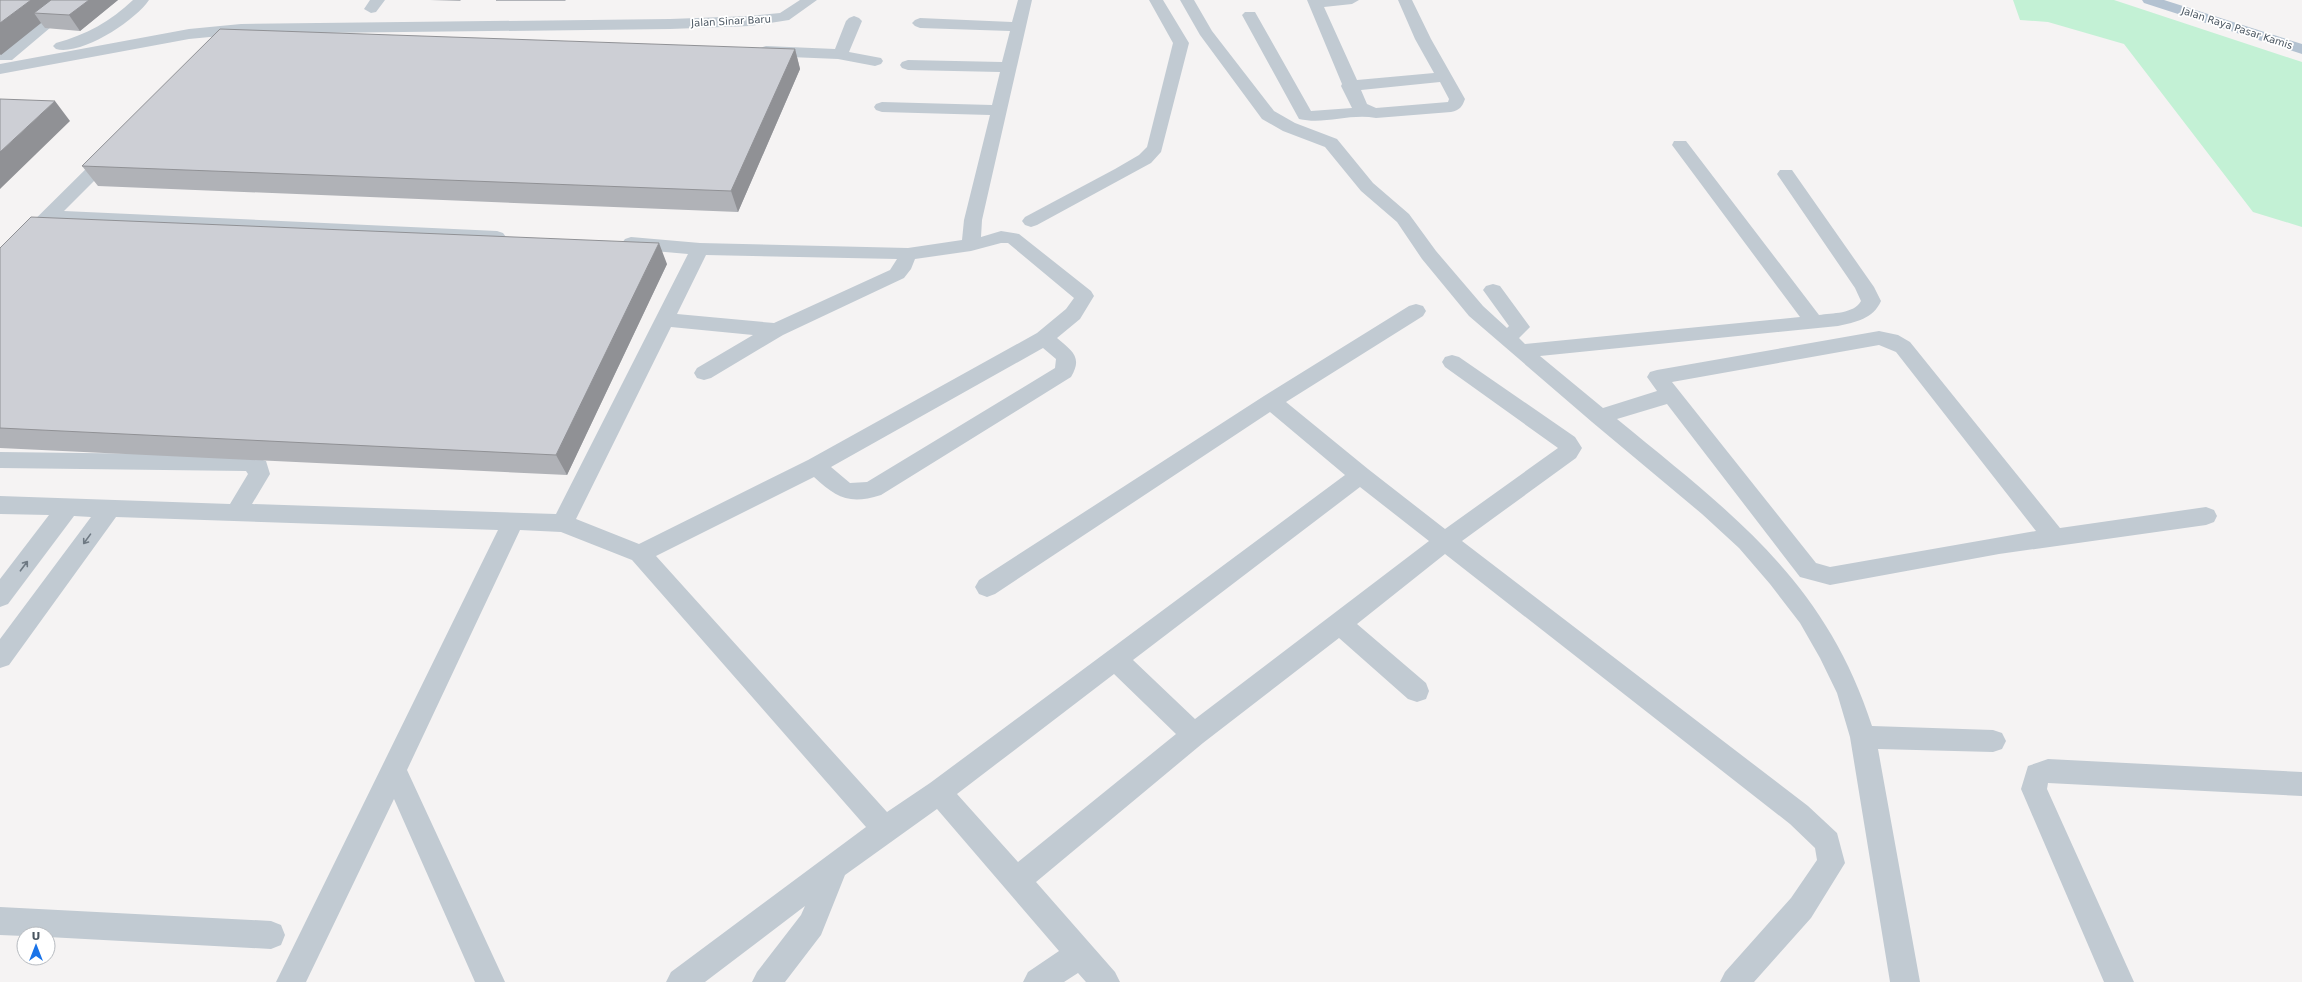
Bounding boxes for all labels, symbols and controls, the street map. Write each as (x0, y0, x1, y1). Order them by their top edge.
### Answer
street label: Jalan Raya Pasar Kamis (2179, 5, 2294, 51)
street label: Jalan Sinar Baru (690, 13, 771, 29)
one-way arrow (83, 534, 91, 545)
one-way arrow (19, 560, 28, 571)
north arrow (16, 926, 56, 966)
text: U (32, 930, 40, 943)

